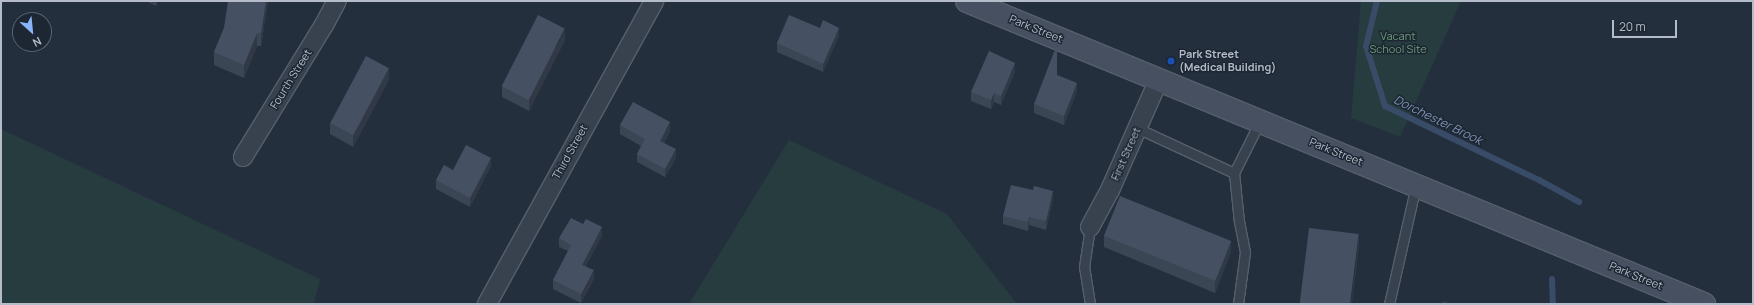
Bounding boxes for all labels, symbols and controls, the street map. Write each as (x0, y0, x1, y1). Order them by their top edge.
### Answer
north arrow (12, 12, 52, 52)
street label: Park Street (1007, 12, 1065, 46)
scale bar (1614, 12, 1679, 38)
text: 20 m (1619, 18, 1646, 35)
park label: Vacant School Site (1369, 30, 1427, 56)
text: N (30, 34, 44, 51)
street label: Fourth Street (267, 47, 315, 111)
place label: Park Street (Medical Building) (1179, 48, 1276, 74)
marker: Park Street (Medical Building) (1166, 56, 1176, 66)
water label: Dorchester Brook (1391, 92, 1485, 148)
street label: Third Street (550, 122, 590, 182)
street label: First Street (1108, 125, 1144, 183)
street label: Park Street (1307, 135, 1365, 169)
street label: Park Street (1607, 259, 1665, 293)

